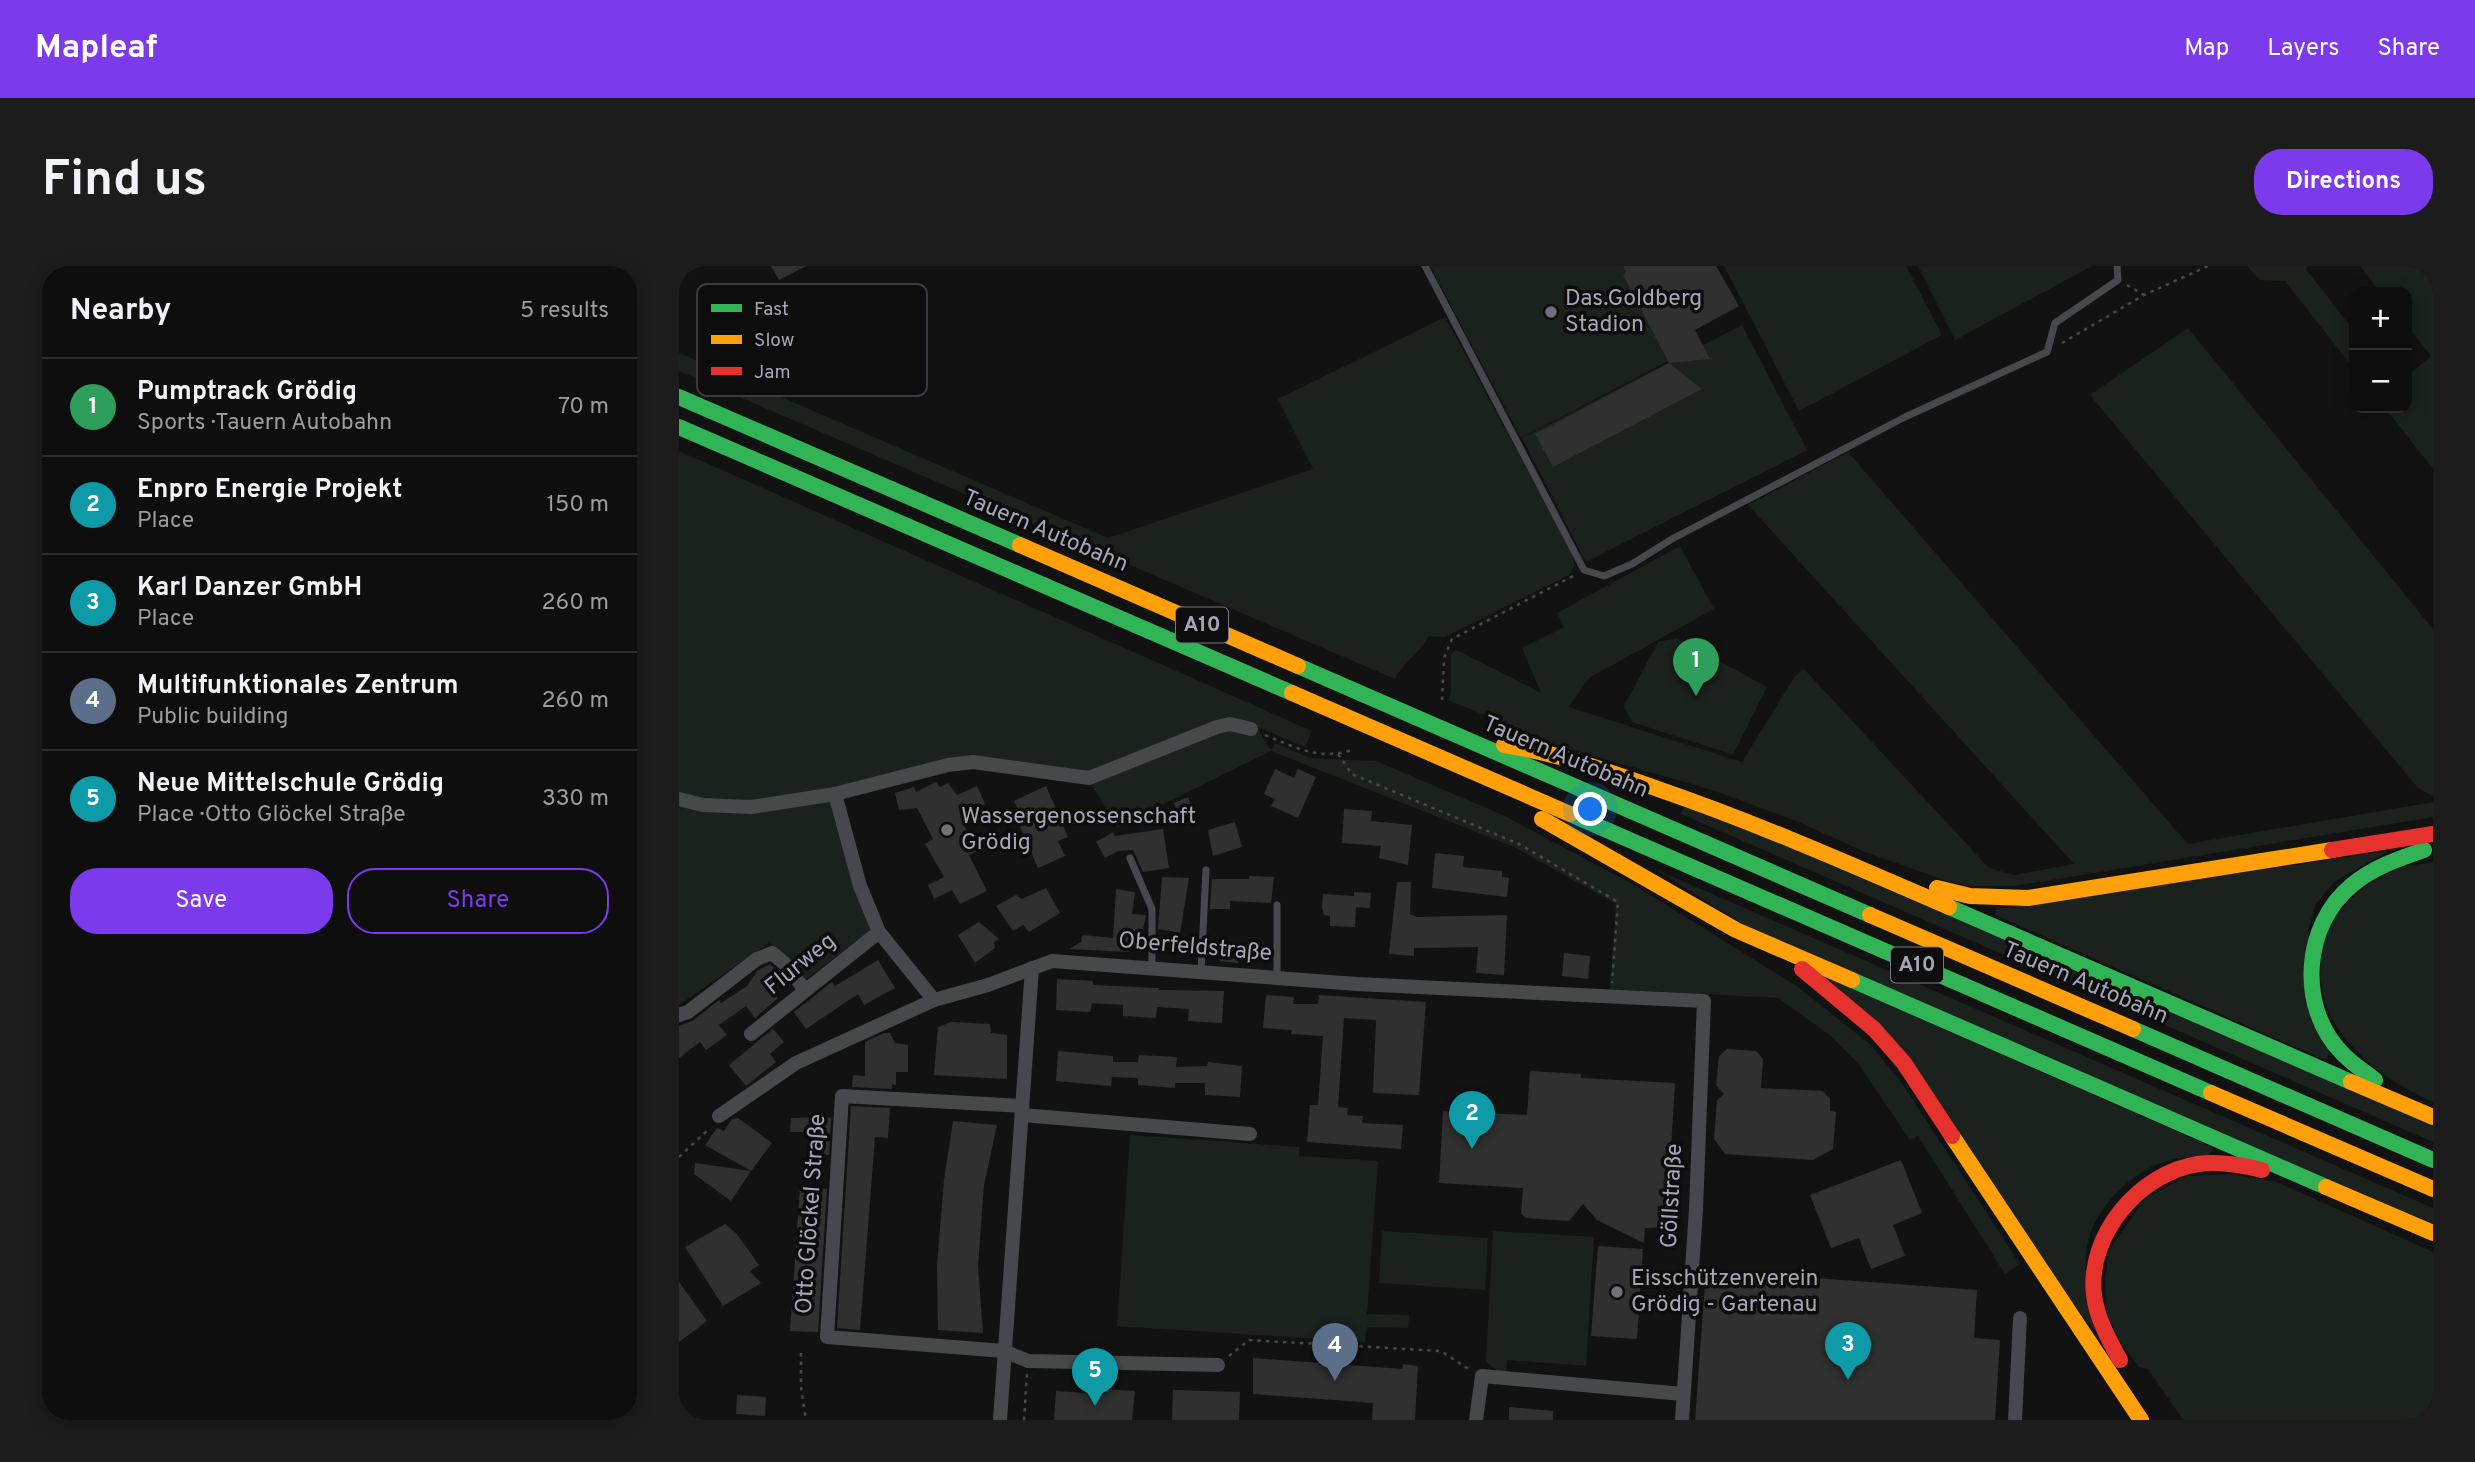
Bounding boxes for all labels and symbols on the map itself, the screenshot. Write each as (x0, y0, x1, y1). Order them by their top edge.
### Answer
legend (697, 284, 927, 396)
place label: Das.Goldberg Stadion (1565, 285, 1702, 340)
text: Fast (754, 298, 789, 322)
marker: Das.Goldberg Stadion (1543, 304, 1559, 320)
text: Slow (754, 329, 794, 353)
text: Jam (754, 361, 791, 385)
street label: Tauern Autobahn (958, 484, 1132, 580)
road number: A10 (1176, 608, 1228, 642)
pin: 1 (1673, 638, 1719, 696)
street label: Tauern Autobahn (1478, 710, 1652, 806)
your location (1573, 792, 1607, 826)
place label: Wassergenossenschaft Grödig (961, 803, 1196, 858)
marker: Wassergenossenschaft Grödig (939, 822, 955, 838)
street label: Oberfeldstraße (1117, 927, 1273, 969)
street label: Flurweg (760, 928, 842, 1002)
street label: Tauern Autobahn (1998, 936, 2172, 1032)
road number: A10 (1891, 948, 1943, 982)
pin: 2 (1449, 1091, 1495, 1149)
street label: Otto Glöckel Straße (791, 1113, 833, 1315)
street label: Göllstraße (1656, 1143, 1690, 1249)
place label: Eisschützenverein Grödig - Gartenau (1631, 1265, 1819, 1320)
marker: Eisschützenverein Grödig - Gartenau (1609, 1284, 1625, 1300)
pin: 3 (1825, 1322, 1871, 1380)
pin: 4 (1312, 1323, 1358, 1381)
pin: 5 (1072, 1348, 1118, 1406)

